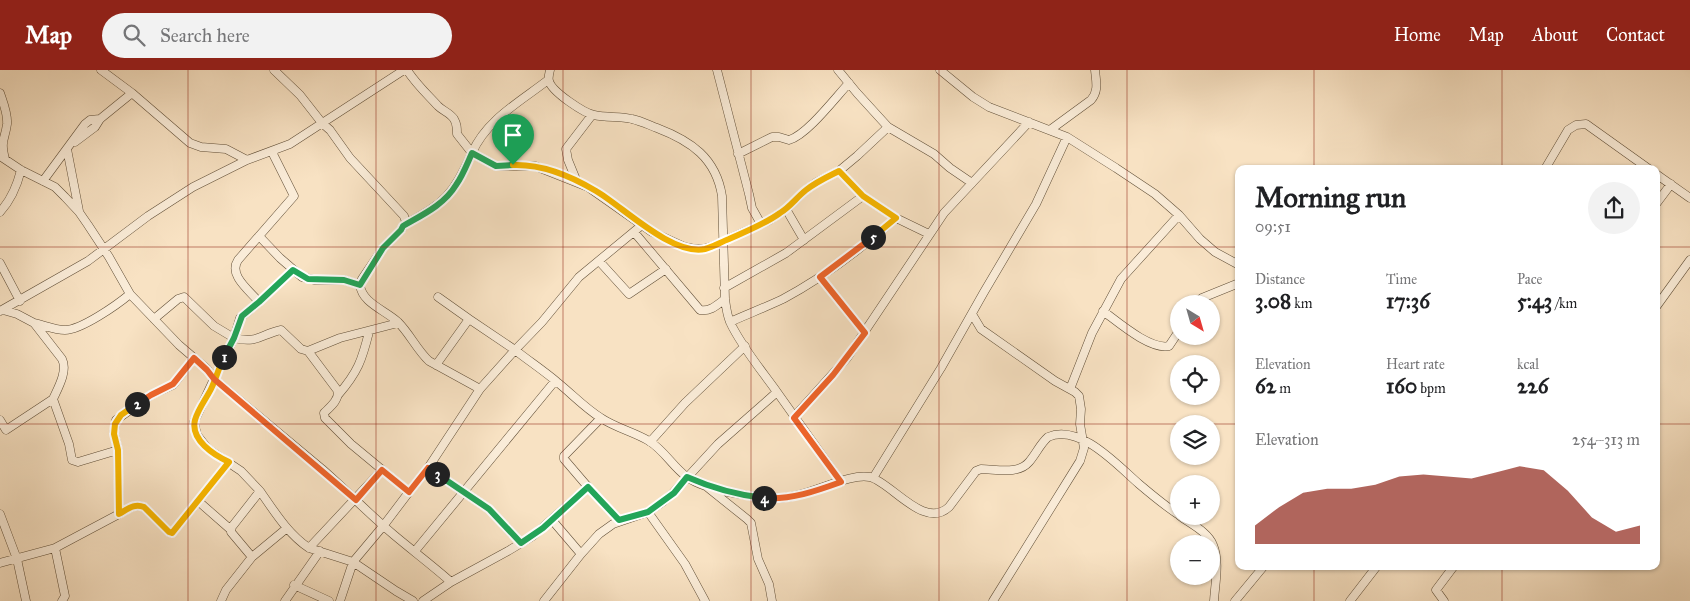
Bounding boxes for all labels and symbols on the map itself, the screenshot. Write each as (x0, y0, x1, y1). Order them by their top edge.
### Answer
pin (492, 114, 534, 165)
pin: 5 (860, 224, 886, 250)
north arrow (1170, 295, 1220, 345)
pin: 1 (212, 344, 236, 370)
pin: 2 (124, 392, 150, 416)
pin: 3 (424, 462, 450, 486)
pin: 4 (752, 486, 776, 510)

